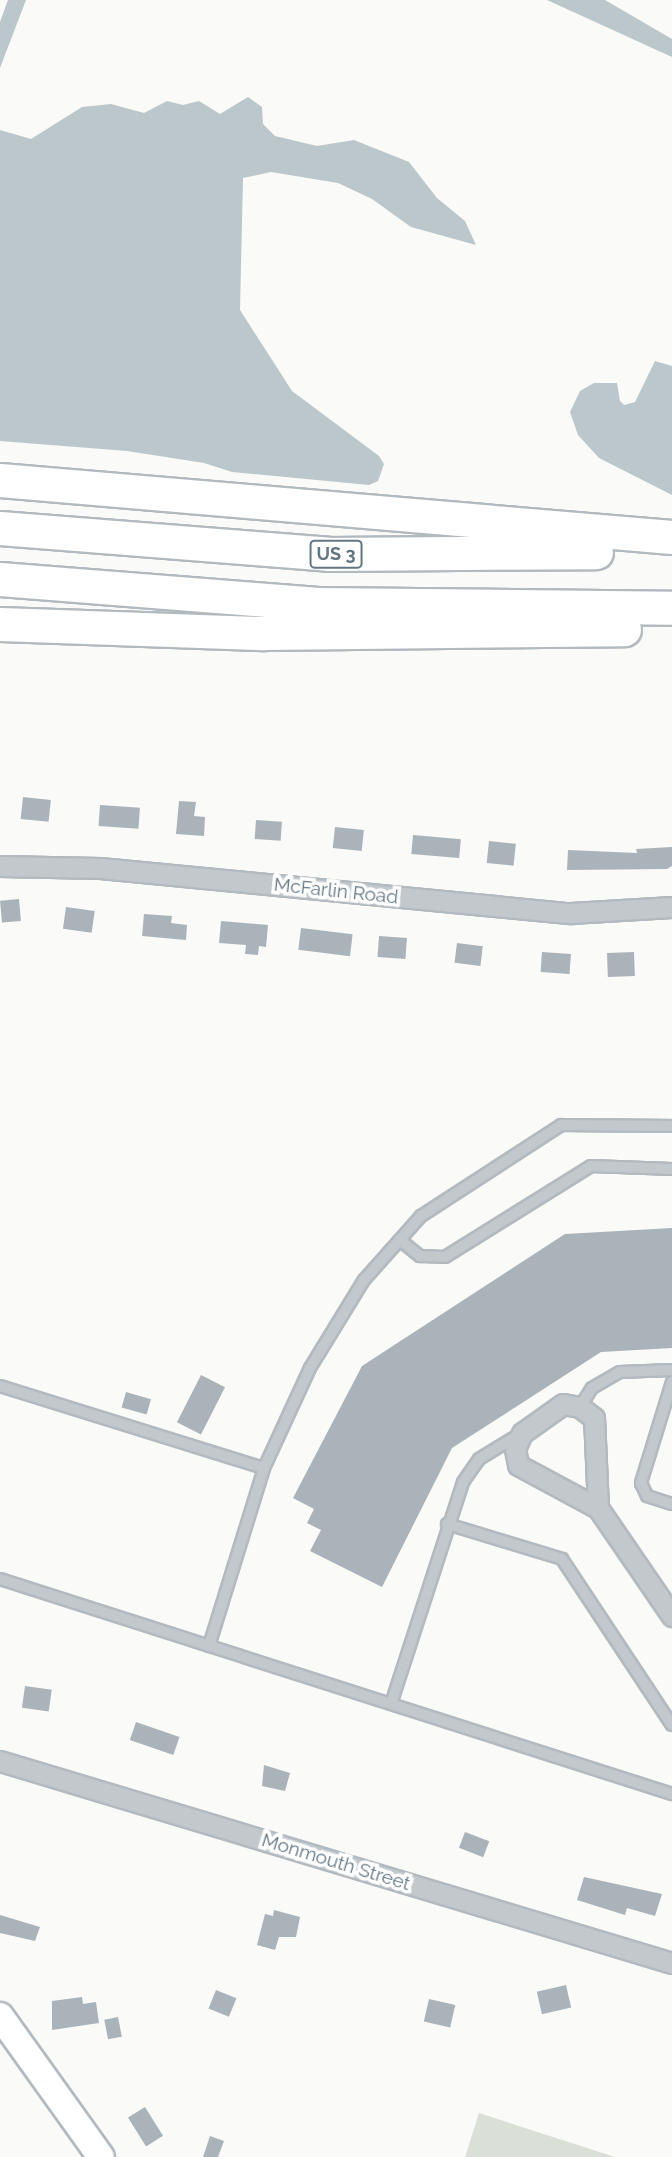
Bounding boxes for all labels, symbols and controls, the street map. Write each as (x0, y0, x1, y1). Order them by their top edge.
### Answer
road number: US 3 (308, 540, 364, 568)
street label: McFarlin Road (273, 873, 399, 909)
street label: Monmouth Street (259, 1829, 413, 1895)

